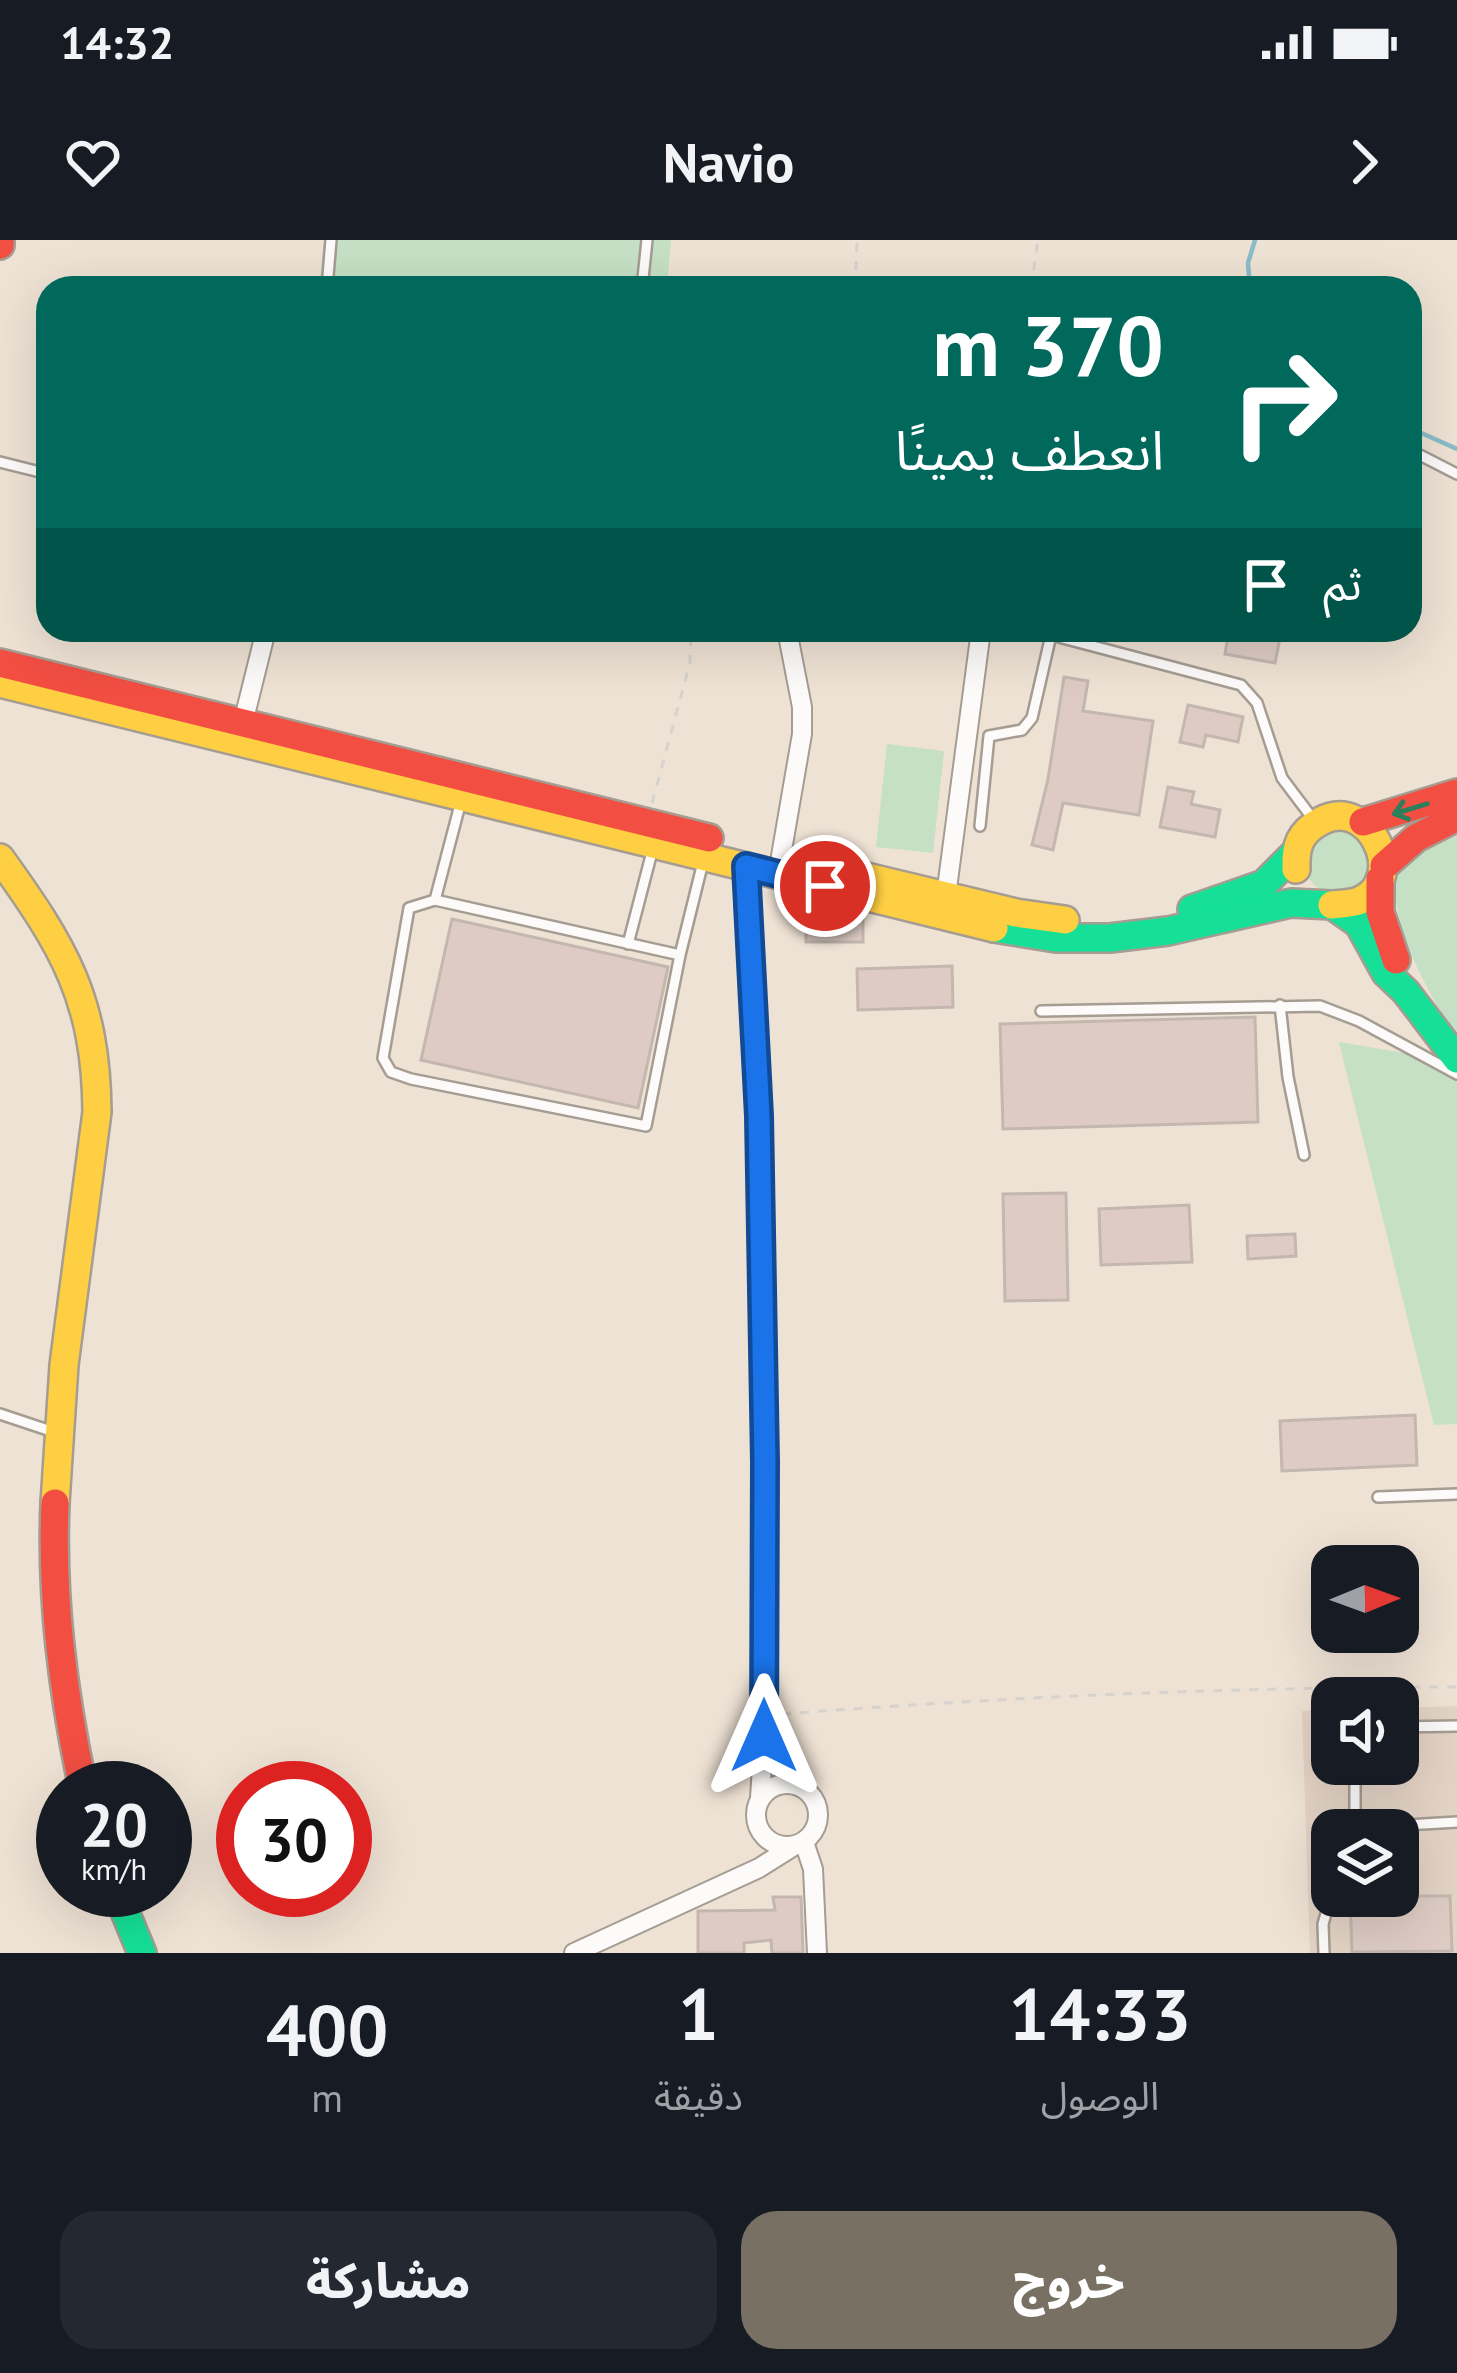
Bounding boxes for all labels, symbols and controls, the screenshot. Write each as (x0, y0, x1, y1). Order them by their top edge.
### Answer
text: 14:32 (60, 13, 174, 71)
text: Navio (663, 127, 794, 197)
icon: heart (60, 129, 126, 195)
icon: forward (1331, 129, 1397, 195)
text: 370 m (932, 290, 1164, 399)
icon: right (1206, 324, 1362, 480)
text: انعطف يمينًا (895, 415, 1164, 485)
icon: arrive (1233, 552, 1299, 618)
text: ثم (1323, 554, 1362, 612)
one-way arrow (1392, 799, 1430, 821)
pin (774, 835, 876, 937)
icon: arrive (792, 853, 858, 919)
north arrow (1311, 1545, 1419, 1653)
map controls (1311, 1545, 1419, 1917)
position arrow (701, 1673, 827, 1799)
button: sound (1311, 1677, 1419, 1785)
speed limit sign: 30 (216, 1761, 372, 1917)
text: 20 (80, 1785, 148, 1863)
button: layers (1311, 1809, 1419, 1917)
text: km/h (81, 1849, 147, 1888)
text: 1 (678, 1967, 719, 2060)
text: 14:33 (1009, 1967, 1191, 2060)
text: 400 (266, 1983, 388, 2076)
text: دقيقة (654, 2070, 743, 2121)
text: الوصول (1041, 2070, 1159, 2121)
text: m (311, 2072, 343, 2123)
button: مشاركة (60, 2211, 717, 2349)
button: خروج (741, 2211, 1397, 2349)

